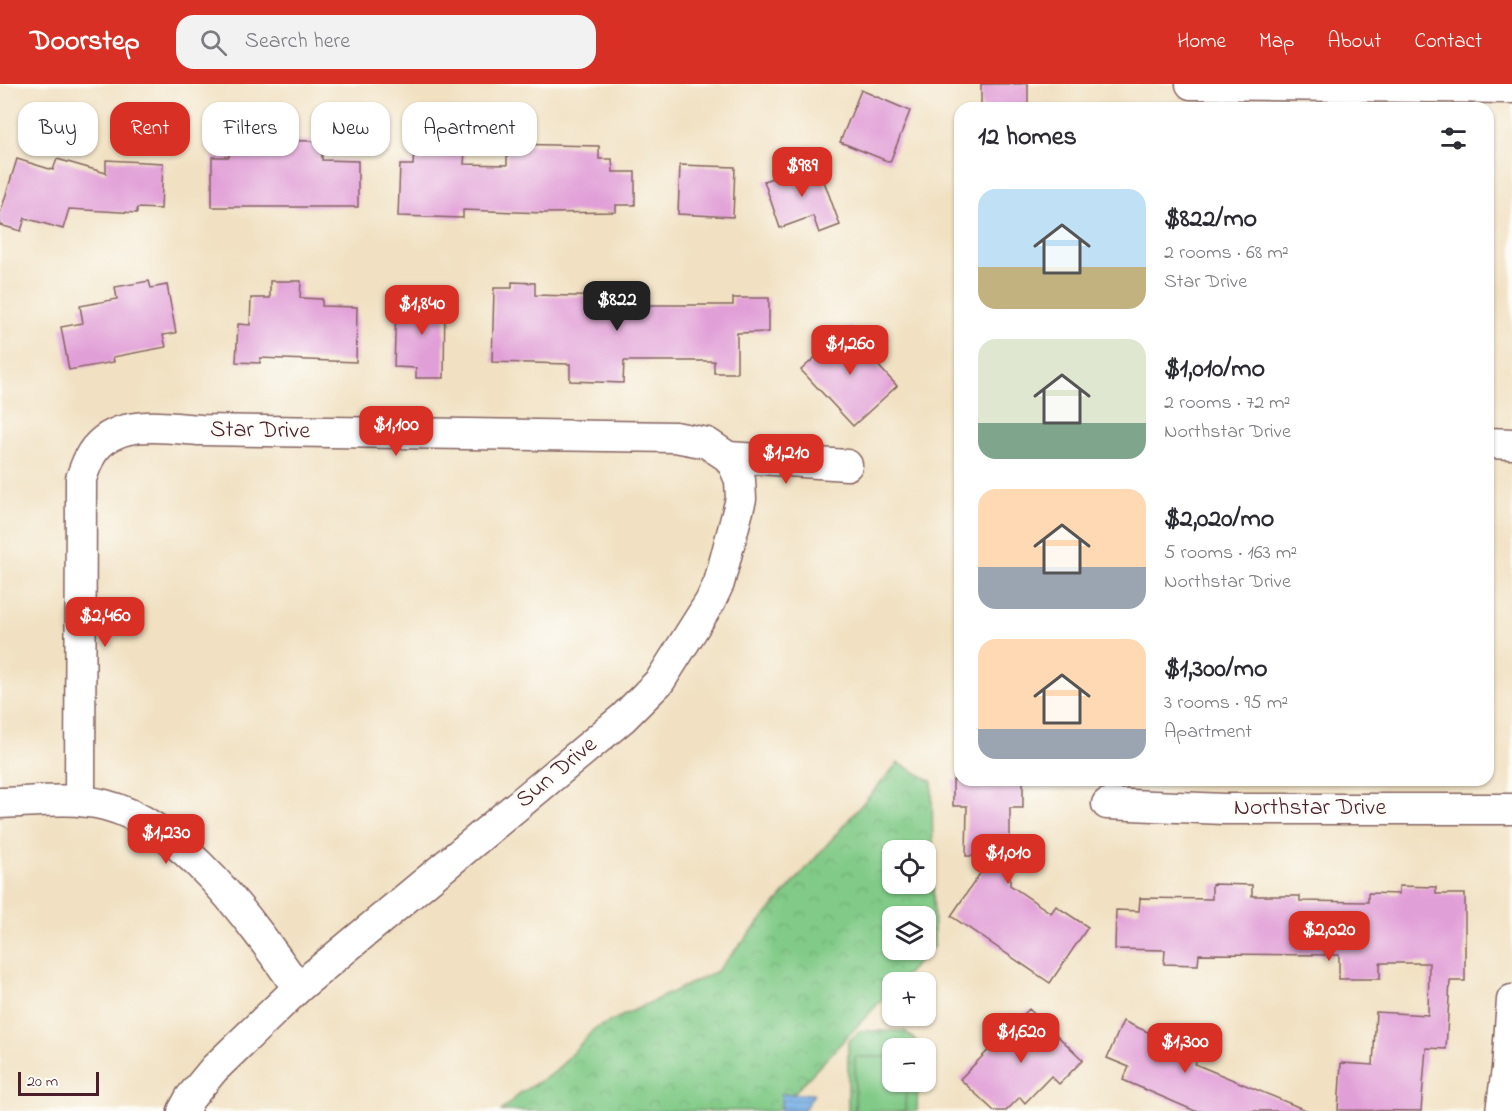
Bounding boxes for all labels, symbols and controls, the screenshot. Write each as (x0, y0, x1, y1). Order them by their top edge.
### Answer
search box (176, 15, 596, 69)
text: Doorstep (30, 22, 140, 63)
icon: search (197, 26, 230, 59)
text: Search here (245, 26, 350, 58)
text: Home (1177, 27, 1226, 57)
text: Map (1259, 27, 1294, 57)
text: About (1327, 27, 1381, 57)
text: Contact (1414, 27, 1482, 57)
chip: Buy (18, 102, 98, 156)
chip: Rent (110, 102, 190, 156)
chip: Filters (202, 102, 299, 156)
chip: New (311, 102, 390, 156)
chip: Apartment (402, 102, 537, 156)
text: 12 homes (978, 119, 1077, 157)
icon: filters (1437, 122, 1470, 155)
pin: $989 (766, 147, 838, 198)
text: $989 (786, 152, 818, 181)
text: $822/mo (1164, 201, 1257, 239)
icon: home (1026, 213, 1098, 285)
text: 2 rooms · 68 m² (1164, 239, 1289, 268)
text: Star Drive (1164, 268, 1247, 297)
pin: $822 (581, 281, 653, 332)
pin: $1,840 (373, 285, 471, 336)
text: $822 (597, 286, 637, 315)
text: $1,840 (399, 290, 445, 319)
pin: $1,260 (801, 325, 899, 376)
text: $1,260 (825, 330, 875, 359)
text: $1,010/mo (1164, 351, 1265, 389)
icon: home (1026, 363, 1098, 435)
text: 2 rooms · 72 m² (1164, 389, 1291, 418)
pin: $1,100 (347, 406, 445, 457)
text: $1,100 (373, 411, 419, 440)
street label: Star Drive (210, 413, 311, 449)
text: Northstar Drive (1164, 418, 1291, 447)
pin: $1,210 (737, 434, 835, 485)
text: $1,210 (763, 439, 809, 468)
text: $2,020/mo (1164, 501, 1274, 539)
icon: home (1026, 513, 1098, 585)
text: 5 rooms · 163 m² (1164, 539, 1297, 568)
text: Northstar Drive (1164, 568, 1291, 597)
pin: $2,460 (56, 597, 154, 648)
text: $2,460 (79, 602, 131, 631)
text: $1,300/mo (1164, 651, 1267, 689)
icon: home (1026, 663, 1098, 735)
text: 3 rooms · 95 m² (1164, 689, 1288, 718)
text: Apartment (1164, 718, 1252, 747)
street label: Sun Drive (509, 728, 606, 818)
street label: Northstar Drive (1234, 791, 1386, 826)
pin: $1,230 (117, 814, 215, 865)
text: $1,230 (142, 819, 190, 848)
pin: $1,010 (959, 834, 1057, 885)
text: $1,010 (985, 839, 1031, 868)
map controls (882, 840, 936, 1092)
button: locate (882, 840, 936, 894)
button: layers (882, 906, 936, 960)
pin: $2,020 (1280, 911, 1378, 962)
text: $2,020 (1303, 916, 1355, 945)
button: + (882, 972, 936, 1026)
pin: $1,620 (972, 1013, 1070, 1064)
text: $1,620 (996, 1018, 1046, 1047)
pin: $1,300 (1136, 1023, 1234, 1074)
text: $1,300 (1161, 1028, 1209, 1057)
button: − (882, 1038, 936, 1092)
scale bar (18, 1069, 99, 1096)
text: 20 m (27, 1070, 58, 1094)

